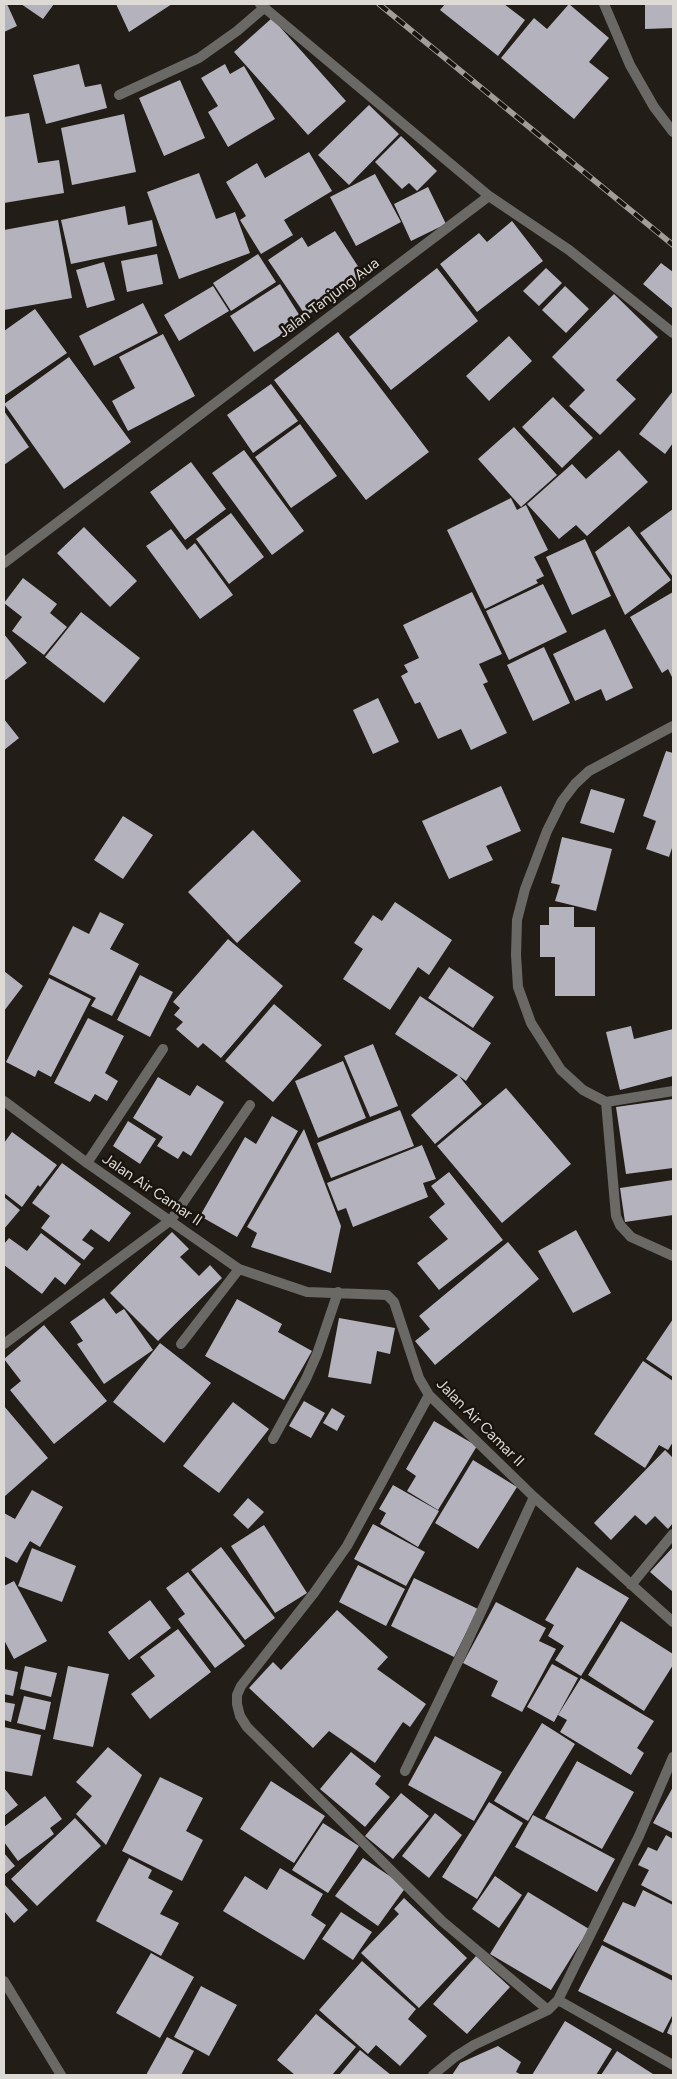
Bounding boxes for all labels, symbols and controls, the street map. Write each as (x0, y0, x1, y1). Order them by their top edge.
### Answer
street label: Jalan Tanjung Aua (275, 254, 383, 342)
street label: Jalan Air Camar II (99, 1150, 205, 1230)
street label: Jalan Air Camar II (432, 1375, 528, 1471)

